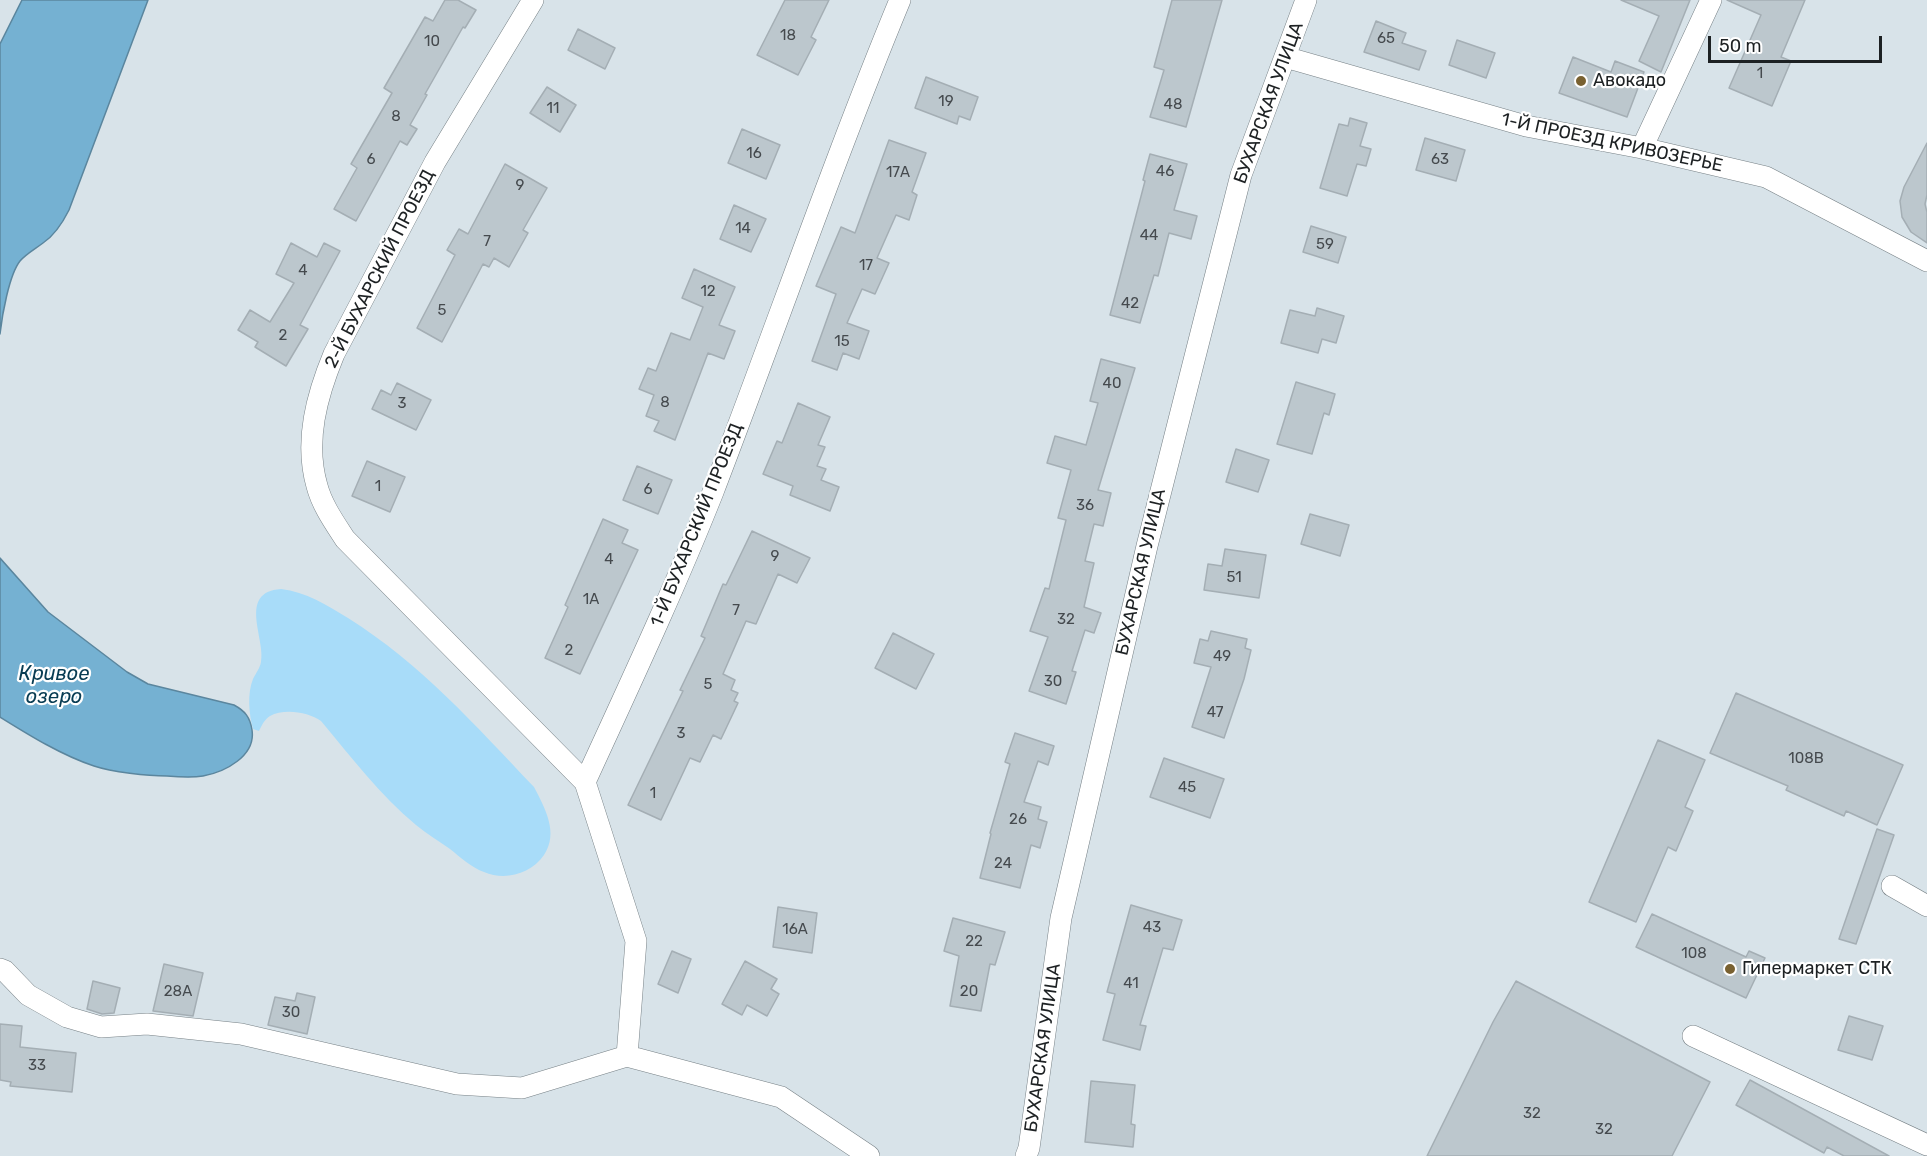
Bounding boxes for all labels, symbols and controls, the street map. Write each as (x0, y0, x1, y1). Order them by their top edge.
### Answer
street label: БУХАРСКАЯ УЛИЦА (1230, 19, 1308, 187)
scale bar (1711, 24, 1885, 62)
house number: 18 (780, 27, 796, 45)
house number: 65 (1377, 30, 1395, 48)
house number: 10 (424, 33, 440, 51)
text: 50 m (1719, 35, 1762, 57)
house number: 1 (1757, 65, 1763, 83)
place label: Авокадо (1593, 70, 1666, 92)
marker: Авокадо (1574, 74, 1588, 88)
house number: 19 (938, 93, 954, 111)
house number: 48 (1164, 96, 1182, 114)
house number: 11 (547, 100, 559, 118)
house number: 8 (391, 108, 401, 126)
street label: 1-Й ПРОЕЗД КРИВОЗЕРЬЕ (1499, 109, 1725, 177)
house number: 16 (746, 145, 762, 163)
house number: 6 (366, 151, 376, 169)
house number: 63 (1431, 151, 1449, 169)
house number: 46 (1156, 163, 1174, 181)
house number: 17А (886, 164, 910, 182)
street label: 2-Й БУХАРСКИЙ ПРОЕЗД (321, 166, 439, 372)
house number: 9 (516, 177, 524, 195)
house number: 14 (735, 220, 751, 238)
house number: 44 (1140, 227, 1158, 245)
house number: 7 (483, 233, 491, 251)
house number: 59 (1316, 236, 1334, 254)
house number: 17 (859, 257, 873, 275)
house number: 4 (298, 262, 308, 280)
house number: 12 (700, 283, 716, 301)
house number: 42 (1121, 295, 1139, 313)
house number: 5 (438, 302, 446, 320)
house number: 2 (279, 327, 287, 345)
house number: 15 (834, 333, 850, 351)
house number: 40 (1103, 375, 1121, 393)
house number: 8 (660, 394, 670, 412)
house number: 3 (397, 395, 407, 413)
street label: 1-Й БУХАРСКИЙ ПРОЕЗД (646, 420, 748, 630)
house number: 1 (375, 478, 381, 496)
house number: 6 (643, 481, 653, 499)
street label: БУХАРСКАЯ УЛИЦА (1111, 487, 1171, 657)
house number: 36 (1076, 497, 1094, 515)
house number: 9 (771, 548, 779, 566)
house number: 4 (604, 551, 614, 569)
house number: 51 (1226, 569, 1242, 587)
house number: 1А (583, 591, 599, 609)
house number: 7 (732, 602, 740, 620)
house number: 32 (1057, 611, 1075, 629)
house number: 2 (565, 642, 573, 660)
house number: 49 (1213, 648, 1231, 666)
water label: Кривое озеро (19, 662, 89, 709)
house number: 30 (1044, 673, 1062, 691)
house number: 5 (704, 676, 712, 694)
house number: 47 (1207, 704, 1223, 722)
house number: 3 (676, 725, 686, 743)
house number: 108В (1788, 750, 1824, 768)
house number: 45 (1178, 779, 1196, 797)
house number: 1 (650, 785, 656, 803)
house number: 26 (1009, 811, 1027, 829)
house number: 24 (994, 855, 1012, 873)
house number: 43 (1143, 919, 1161, 937)
house number: 16А (782, 921, 808, 939)
house number: 22 (965, 933, 983, 951)
house number: 108 (1681, 945, 1707, 963)
place label: Гипермаркет СТК (1742, 958, 1892, 980)
street label: БУХАРСКАЯ УЛИЦА (1020, 962, 1066, 1134)
marker: Гипермаркет СТК (1723, 962, 1737, 976)
house number: 41 (1123, 975, 1139, 993)
house number: 28А (164, 983, 192, 1001)
house number: 20 (960, 983, 978, 1001)
house number: 30 (282, 1004, 300, 1022)
house number: 33 (28, 1057, 46, 1075)
house number: 32 (1523, 1105, 1541, 1123)
house number: 32 (1595, 1121, 1613, 1139)

